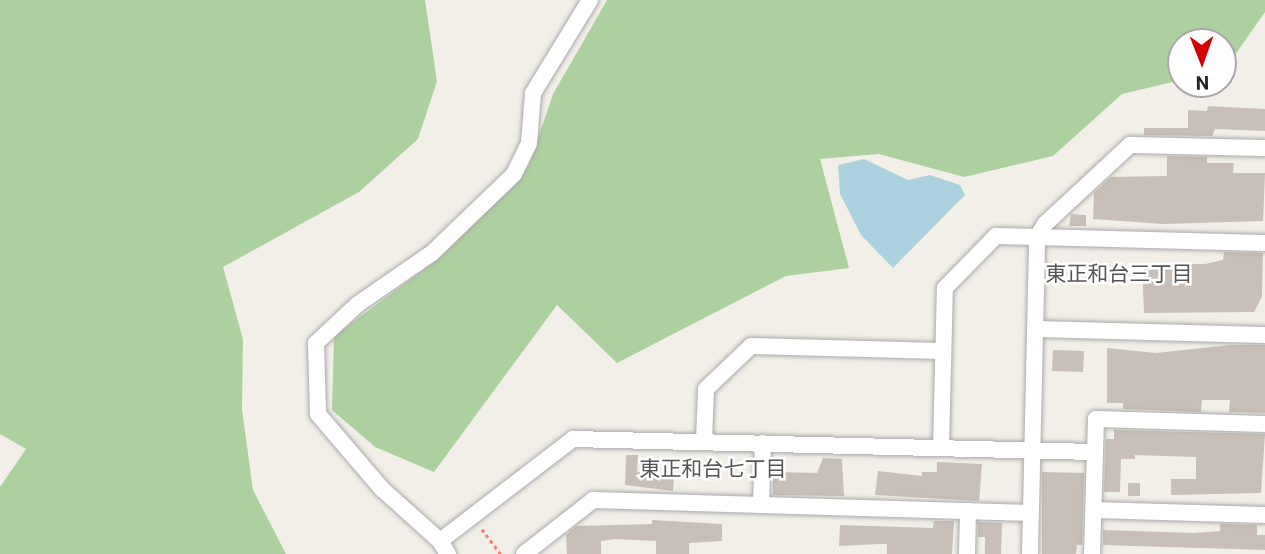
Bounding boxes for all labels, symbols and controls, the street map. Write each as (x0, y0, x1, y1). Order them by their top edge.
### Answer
north arrow (1167, 28, 1237, 98)
text: N (1195, 71, 1209, 94)
district label: 東正和台三丁目 (1046, 261, 1192, 287)
district label: 東正和台七丁目 (640, 456, 786, 482)

